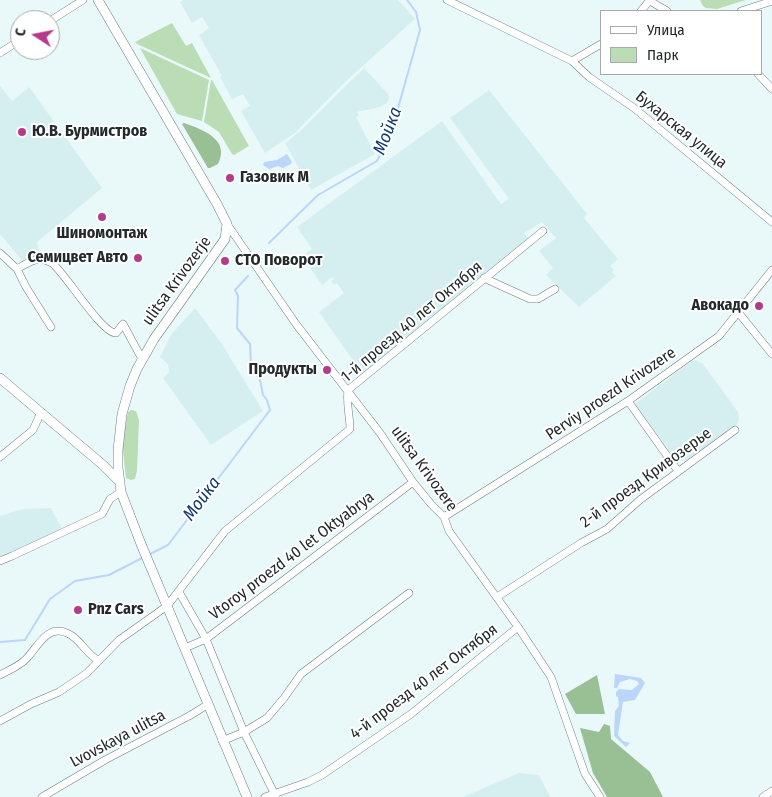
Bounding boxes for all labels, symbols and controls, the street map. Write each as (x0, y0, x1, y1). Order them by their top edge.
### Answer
north arrow (10, 10, 60, 60)
legend (600, 10, 762, 75)
text: Улица (647, 21, 685, 39)
text: С (12, 27, 30, 37)
text: Парк (647, 46, 678, 64)
street label: Бухарская улица (631, 87, 731, 173)
water label: Мойка (369, 104, 407, 158)
place label: Ю.В. Бурмистров (32, 122, 147, 142)
marker: Ю.В. Бурмистров (16, 126, 28, 138)
place label: Газовик М (240, 168, 309, 188)
marker: Газовик М (224, 172, 236, 184)
marker: Шиномонтаж (96, 211, 108, 223)
place label: Шиномонтаж (57, 224, 147, 244)
street label: ulitsa Krivozerje (138, 233, 216, 329)
place label: Семицвет Авто (27, 248, 128, 268)
place label: СТО Поворот (235, 251, 322, 271)
marker: Семицвет Авто (132, 252, 144, 264)
marker: СТО Поворот (219, 255, 231, 267)
street label: 1-й проезд 40 лет Октября (338, 257, 486, 387)
place label: Авокадо (691, 296, 749, 316)
marker: Авокадо (753, 300, 765, 312)
street label: Perviy proezd Krivozere (542, 343, 680, 445)
place label: Продукты (249, 360, 317, 380)
marker: Продукты (321, 364, 333, 376)
street label: ulitsa Krivozere (387, 423, 461, 515)
street label: 2-й проезд Кривозерье (577, 424, 715, 532)
water label: Мойка (179, 473, 225, 525)
street label: Vtoroy proezd 40 let Oktyabrya (206, 488, 378, 624)
place label: Pnz Cars (88, 600, 144, 620)
marker: Pnz Cars (72, 604, 84, 616)
street label: 4-й проезд 40 лет Октября (346, 620, 502, 744)
street label: Lvovskaya ulitsa (67, 706, 169, 772)

